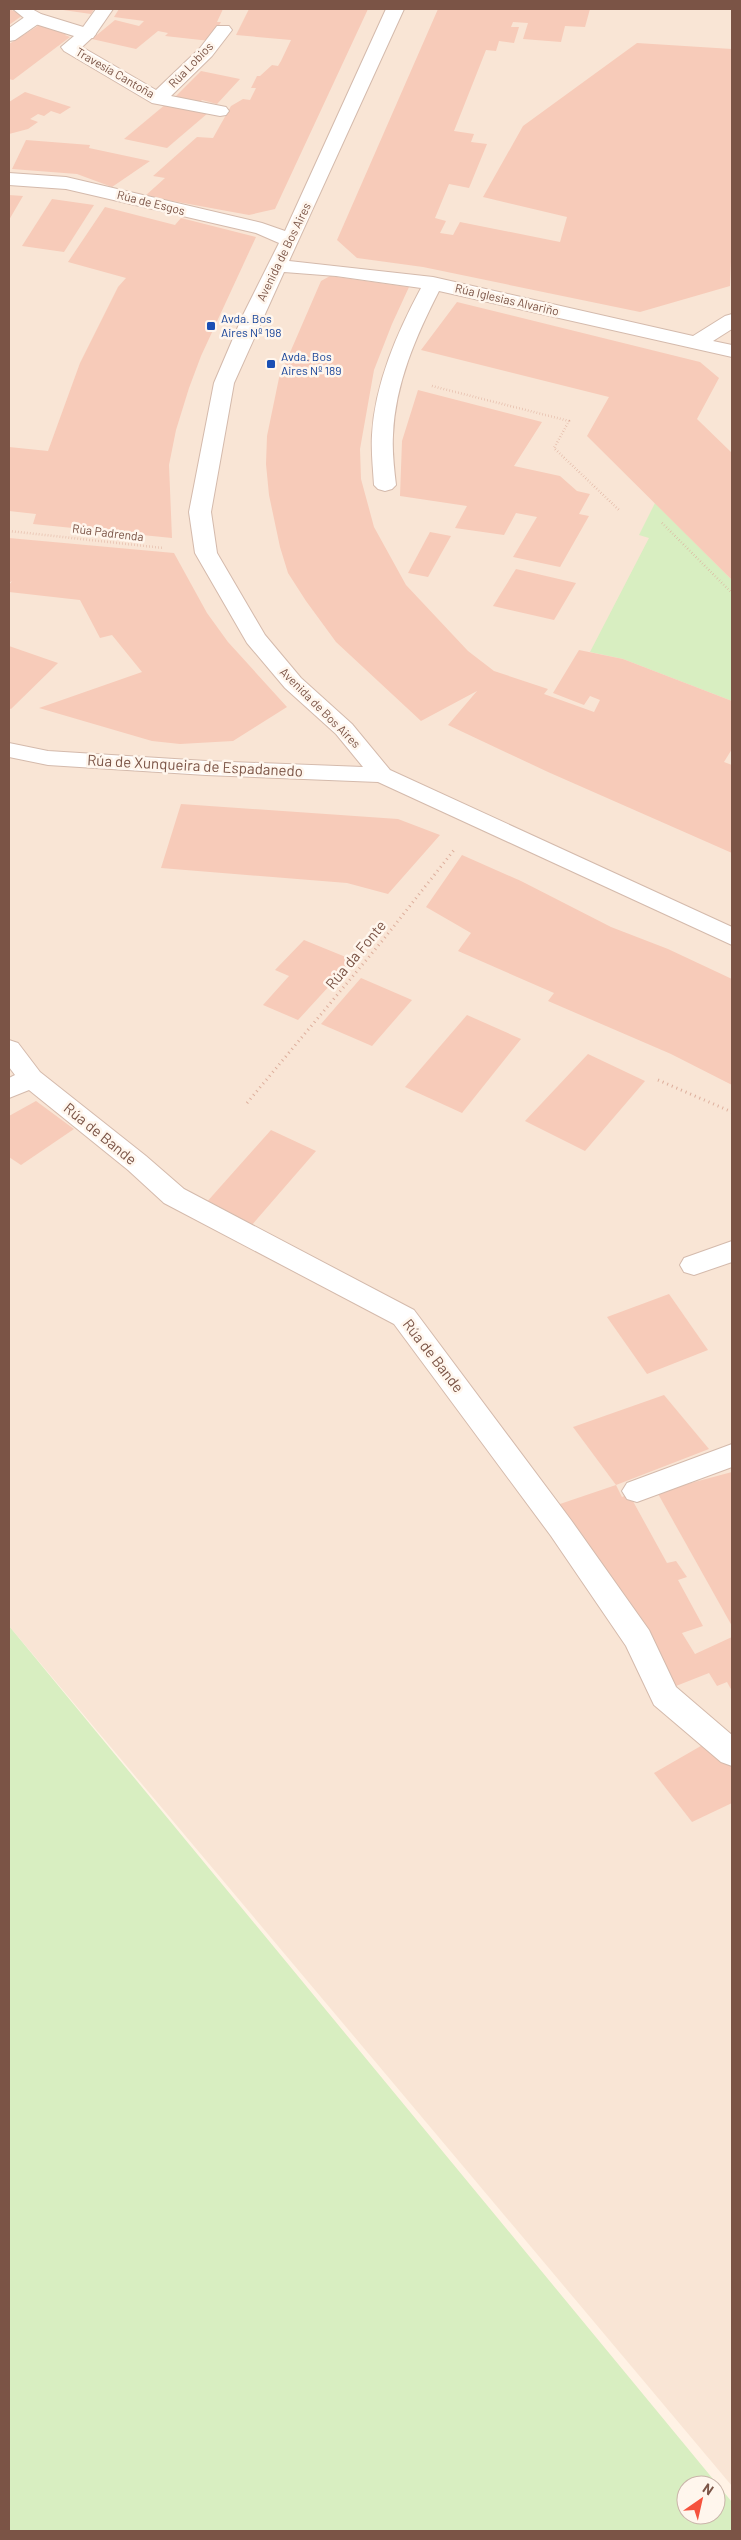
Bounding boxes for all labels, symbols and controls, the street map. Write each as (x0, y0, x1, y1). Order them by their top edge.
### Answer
street label: Rúa Lobios (165, 39, 215, 90)
street label: Travesía Cantoña (74, 44, 157, 100)
street label: Rúa de Esgos (116, 187, 187, 217)
street label: Avenida de Bos Aires (253, 200, 313, 303)
street label: Rúa Iglesias Alvariño (454, 280, 561, 318)
place label: Avda. Bos Aires Nº 198 (221, 311, 282, 339)
marker: Avda. Bos Aires Nº 198 (205, 320, 217, 332)
place label: Avda. Bos Aires Nº 189 (281, 349, 342, 377)
marker: Avda. Bos Aires Nº 189 (265, 358, 277, 370)
street label: Rúa Padrenda (72, 521, 145, 543)
street label: Avenida de Bos Aires (278, 664, 364, 750)
street label: Rúa de Xunqueira de Espadanedo (87, 750, 303, 780)
street label: Rúa da Fonte (321, 916, 389, 992)
street label: Rúa de Bande (61, 1098, 141, 1168)
street label: Rúa de Bande (400, 1315, 468, 1396)
north arrow (676, 2475, 726, 2525)
text: N (700, 2479, 717, 2498)

